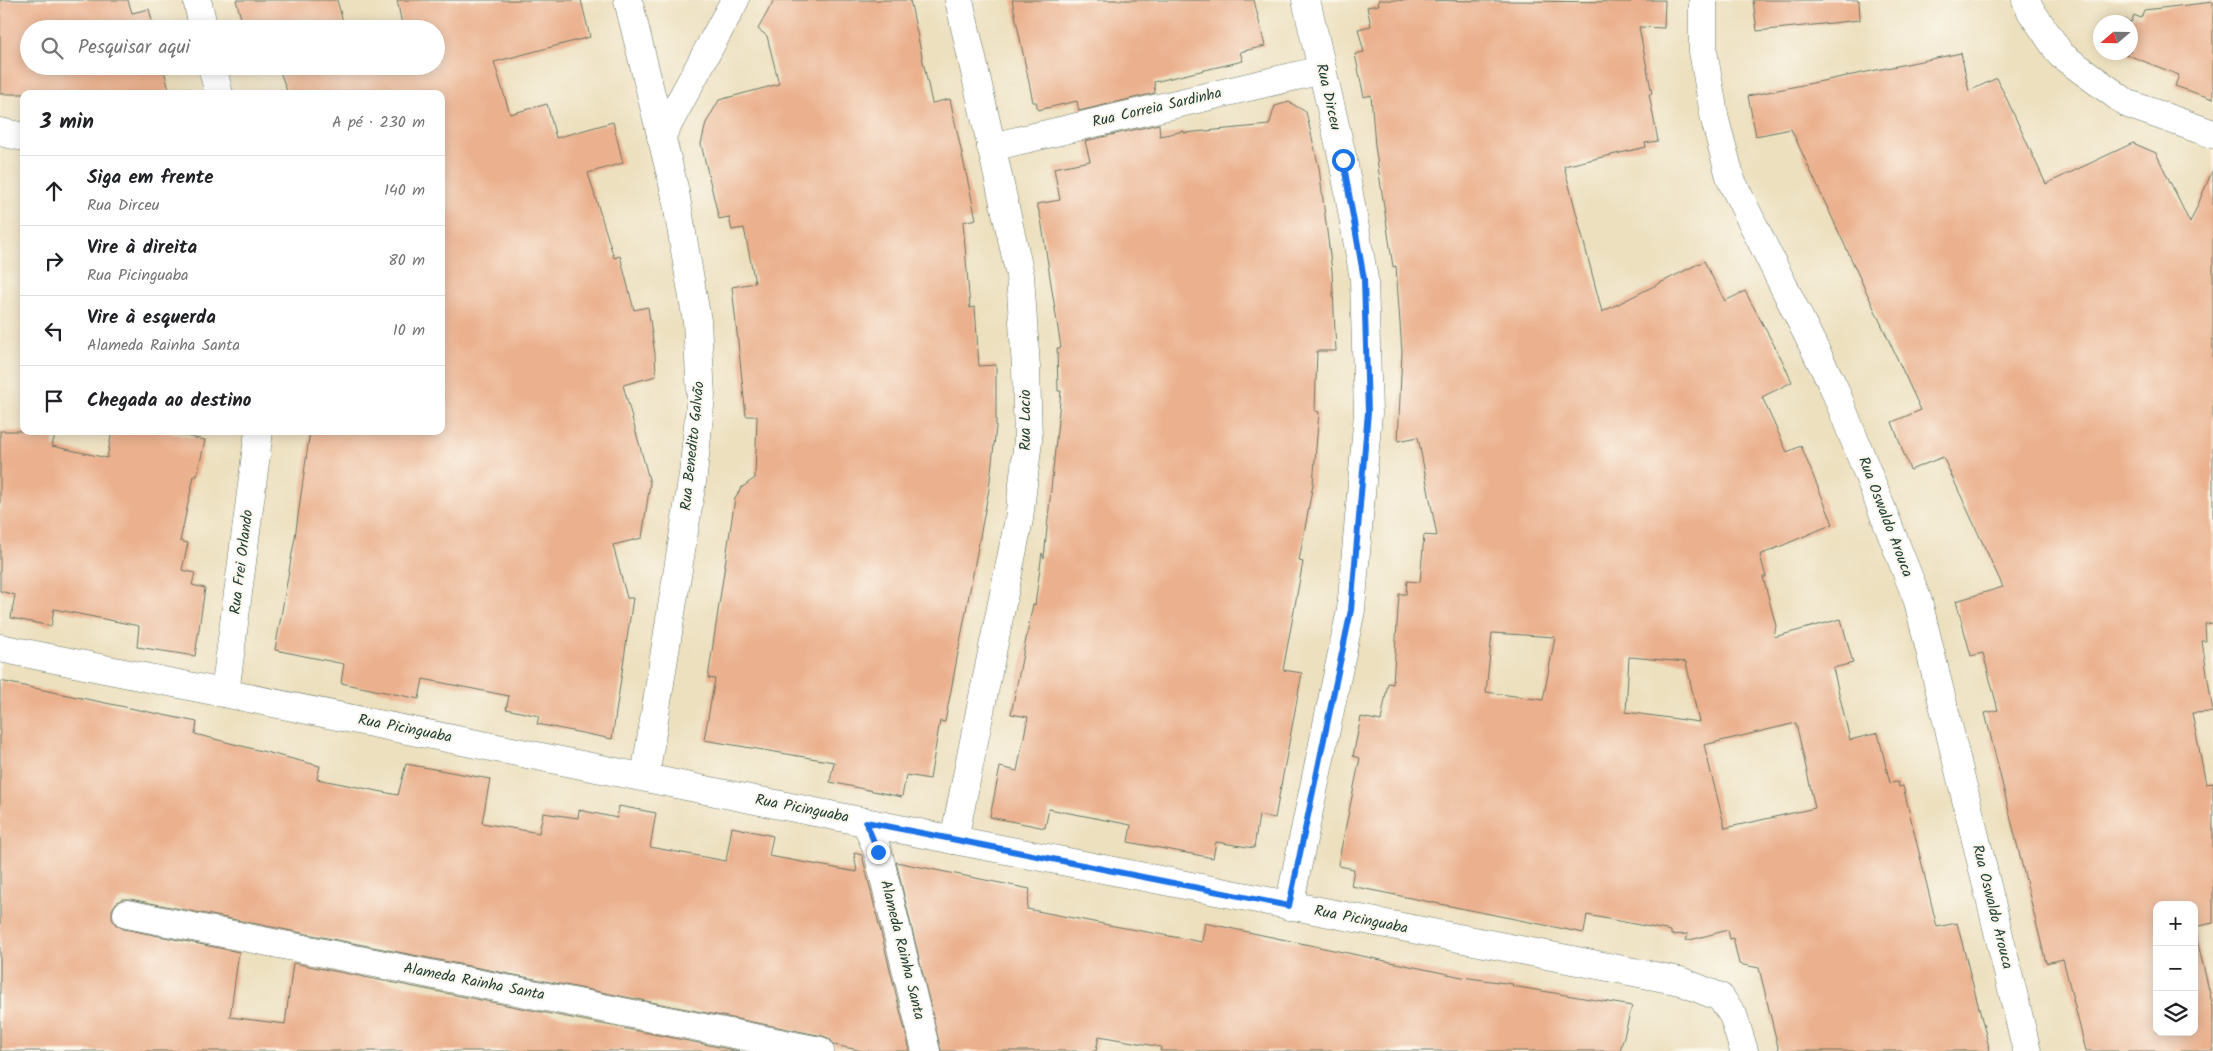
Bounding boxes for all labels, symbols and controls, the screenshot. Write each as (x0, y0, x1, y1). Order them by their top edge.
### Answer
north arrow (2093, 15, 2138, 60)
search box (20, 20, 445, 75)
text: Pesquisar aqui (78, 33, 190, 63)
icon: search (38, 34, 66, 62)
street label: Rua Dirceu (1309, 61, 1347, 133)
street label: Rua Correia Sardinha (1090, 81, 1224, 135)
text: 3 min (40, 106, 94, 139)
text: A pé · 230 m (332, 110, 425, 135)
route start (1332, 149, 1355, 172)
text: Siga em frente (87, 163, 214, 193)
icon: ahead (40, 177, 68, 205)
text: 140 m (384, 178, 425, 203)
text: Rua Dirceu (87, 193, 159, 218)
text: Vire à direita (87, 233, 197, 263)
icon: right (40, 247, 68, 275)
text: 80 m (388, 248, 425, 273)
text: Rua Picinguaba (87, 263, 189, 288)
text: Vire à esquerda (87, 303, 216, 333)
icon: left (40, 317, 68, 345)
text: 10 m (393, 318, 425, 343)
text: Alameda Rainha Santa (87, 333, 240, 358)
street label: Rua Benedito Galvão (674, 380, 712, 512)
text: Chegada ao destino (87, 386, 252, 416)
icon: arrive (40, 387, 68, 415)
street label: Rua Lacio (1014, 389, 1038, 451)
street label: Rua Oswaldo Arouca (1851, 453, 1919, 581)
street label: Rua Frei Orlando (224, 508, 260, 616)
street label: Rua Picinguaba (356, 708, 454, 750)
street label: Rua Picinguaba (753, 788, 851, 830)
route end (867, 841, 890, 864)
street label: Rua Oswaldo Arouca (1965, 842, 2019, 972)
street label: Alameda Rainha Santa (873, 878, 931, 1022)
street label: Rua Picinguaba (1312, 899, 1410, 941)
map controls (2153, 901, 2198, 1036)
button: + (2153, 901, 2198, 946)
button: − (2153, 946, 2198, 991)
street label: Alameda Rainha Santa (401, 957, 547, 1007)
button: layers (2153, 991, 2198, 1036)

